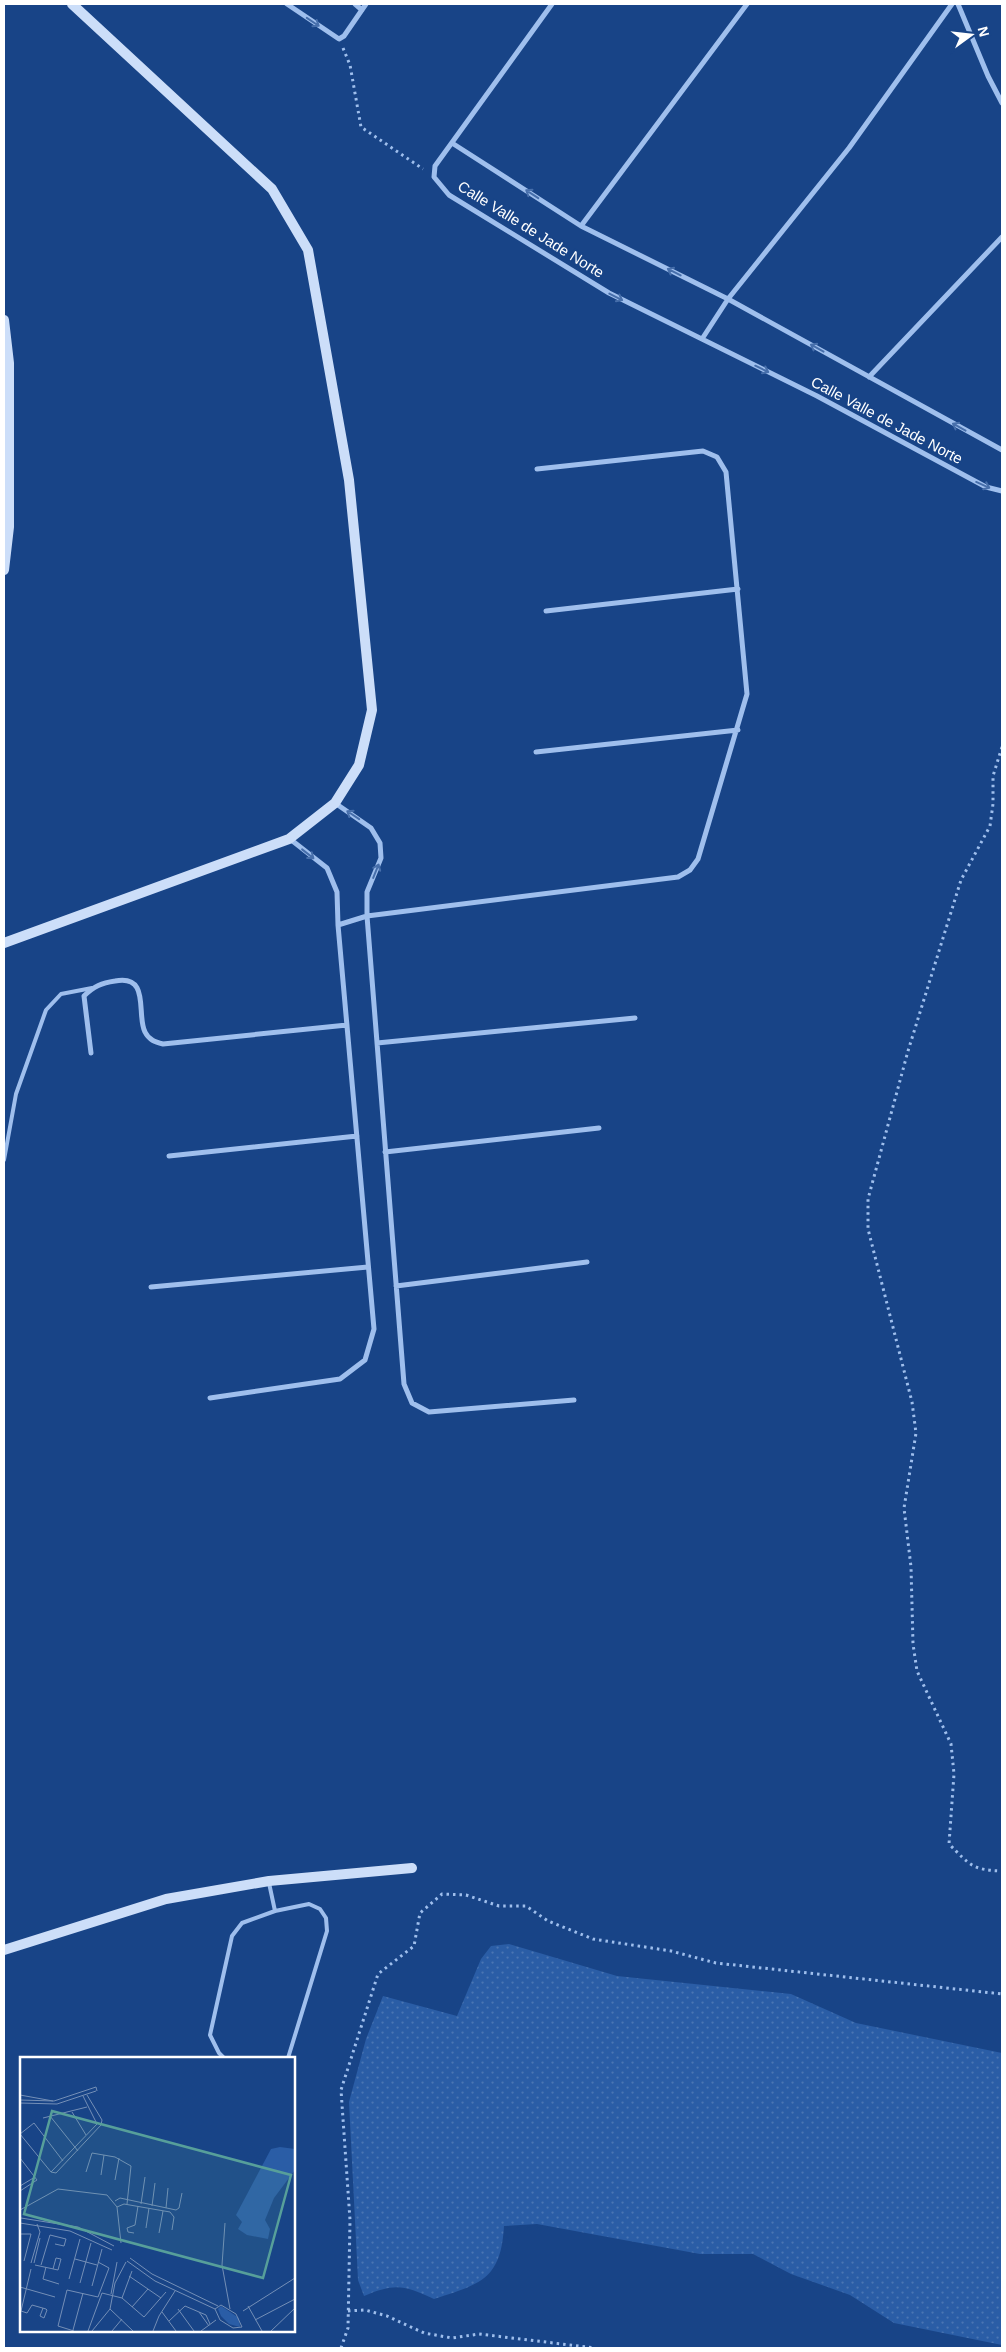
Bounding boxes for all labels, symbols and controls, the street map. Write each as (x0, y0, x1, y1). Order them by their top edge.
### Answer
north arrow (946, 10, 996, 60)
one-way arrow (305, 17, 319, 27)
text: N (975, 25, 993, 39)
street label: Calle Valle de Jade Norte (455, 177, 607, 281)
one-way arrow (525, 189, 539, 199)
one-way arrow (667, 267, 682, 276)
one-way arrow (608, 293, 623, 302)
one-way arrow (811, 343, 825, 353)
one-way arrow (754, 364, 769, 374)
street label: Calle Valle de Jade Norte (808, 373, 966, 467)
one-way arrow (952, 422, 967, 432)
one-way arrow (975, 480, 990, 490)
one-way arrow (346, 810, 360, 820)
one-way arrow (301, 848, 314, 859)
one-way arrow (371, 864, 381, 879)
inset map (20, 2057, 295, 2332)

